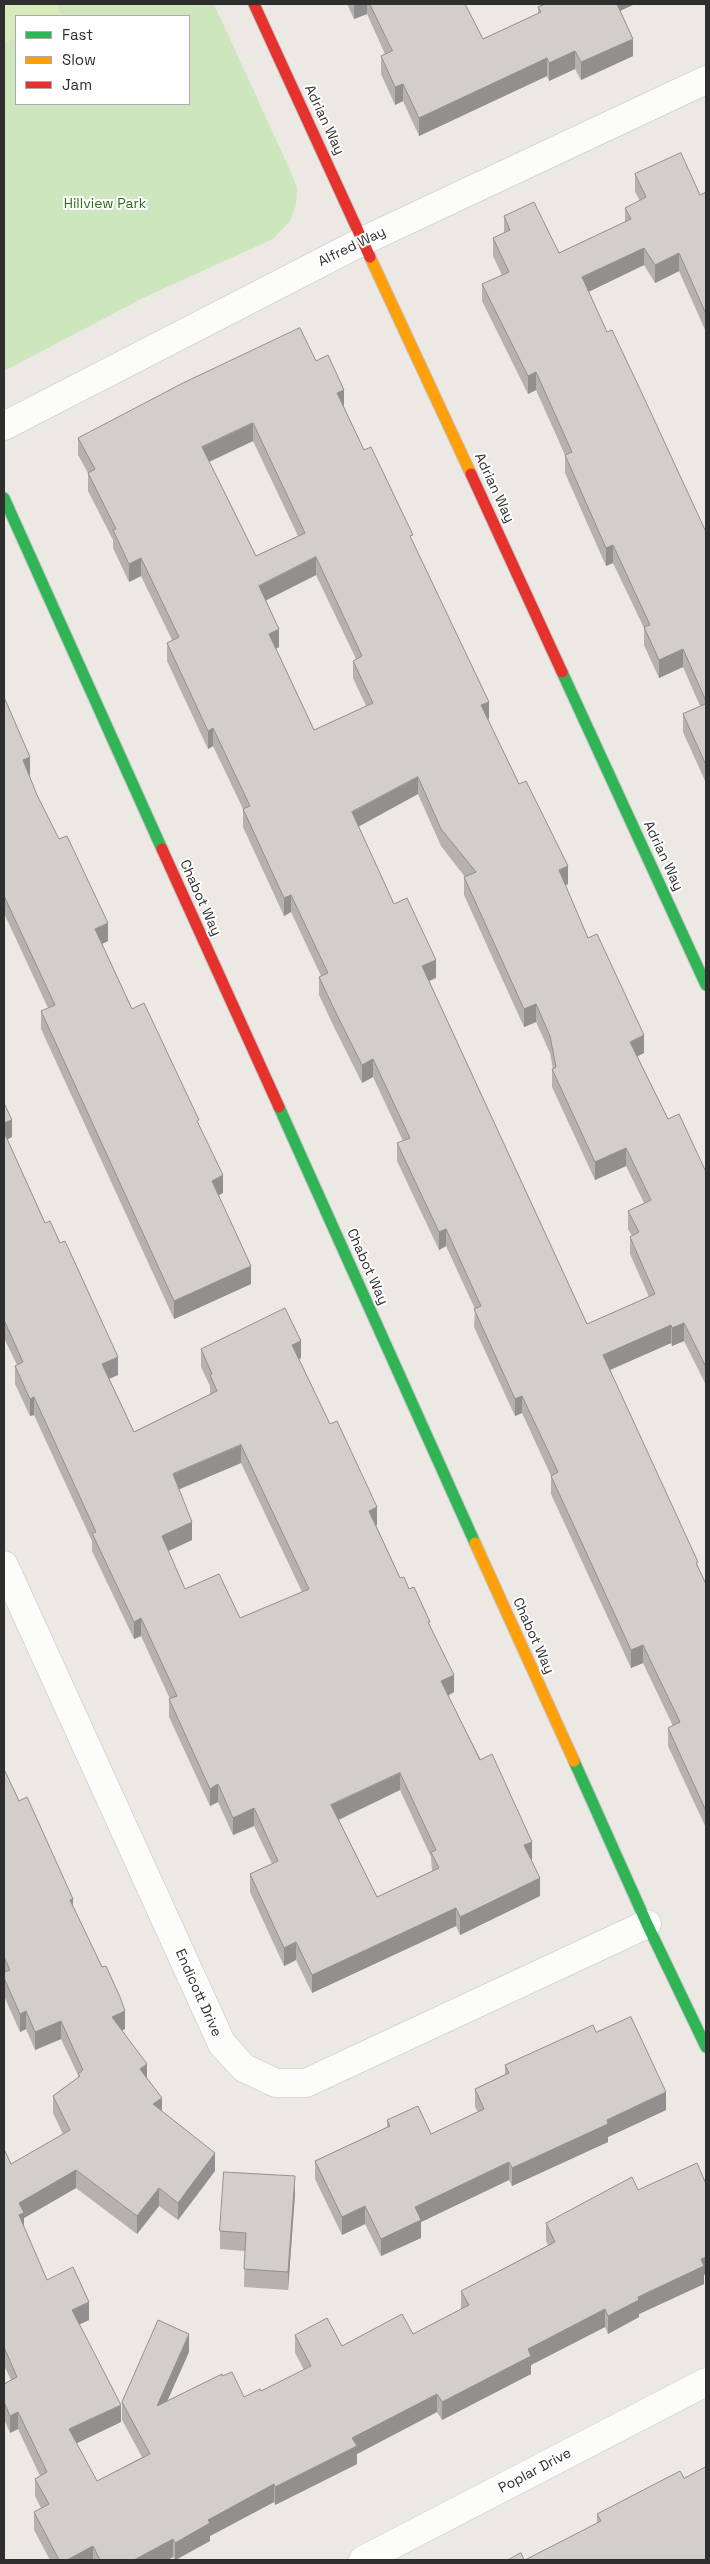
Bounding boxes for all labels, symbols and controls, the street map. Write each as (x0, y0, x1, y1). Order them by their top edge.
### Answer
legend (15, 15, 190, 105)
text: Fast (62, 25, 93, 44)
text: Slow (62, 50, 96, 69)
text: Jam (62, 75, 92, 94)
street label: Adrian Way (300, 82, 348, 158)
park label: Hillview Park (64, 196, 146, 212)
street label: Alfred Way (316, 223, 388, 271)
street label: Adrian Way (470, 450, 518, 526)
street label: Adrian Way (639, 818, 687, 894)
street label: Chabot Way (176, 857, 224, 939)
street label: Chabot Way (343, 1226, 391, 1308)
street label: Chabot Way (509, 1595, 557, 1677)
street label: Endicott Drive (171, 1947, 225, 2039)
street label: Poplar Drive (496, 2445, 574, 2497)

